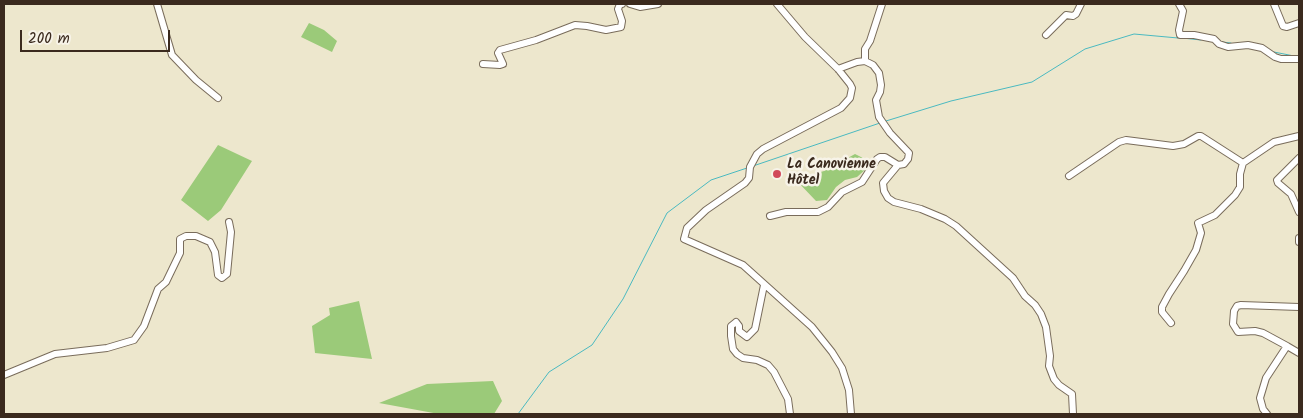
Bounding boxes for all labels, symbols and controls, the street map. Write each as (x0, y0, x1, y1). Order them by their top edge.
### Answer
scale bar (22, 20, 172, 52)
text: 200 m (28, 27, 70, 51)
place label: La Canovienne Hôtel (787, 158, 876, 190)
marker: La Canovienne Hôtel (771, 168, 783, 180)

